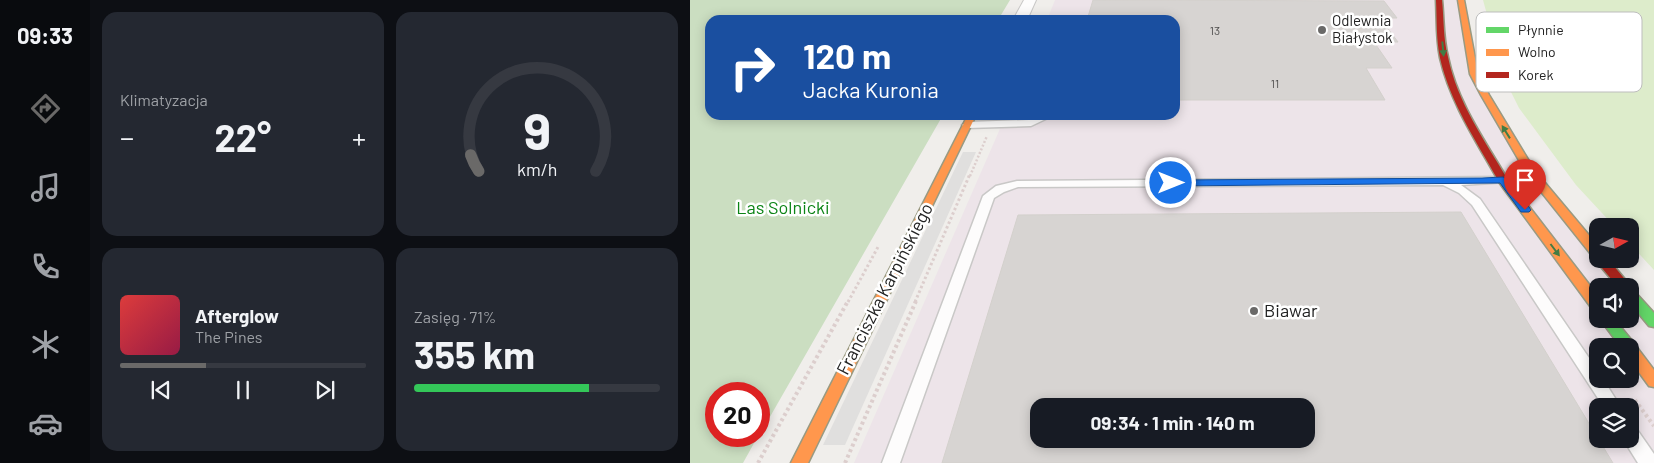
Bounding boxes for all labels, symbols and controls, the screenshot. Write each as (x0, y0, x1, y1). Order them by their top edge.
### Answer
place label: Odlewnia Białystok (1332, 11, 1393, 46)
legend (1476, 12, 1642, 92)
text: Płynnie (1518, 21, 1564, 38)
text: 09:33 (17, 22, 73, 48)
house number: 13 (1210, 23, 1220, 37)
marker: Odlewnia Białystok (1316, 24, 1328, 36)
text: 120 m (803, 34, 891, 76)
icon: right (720, 35, 785, 100)
one-way arrow (1439, 41, 1447, 57)
text: Wolno (1518, 43, 1556, 60)
text: Korek (1518, 66, 1553, 83)
text: Jacka Kuronia (803, 76, 939, 102)
house number: 11 (1271, 76, 1279, 90)
text: Klimatyzacja (120, 90, 208, 109)
icon: directions (28, 91, 63, 126)
text: 9 (523, 98, 551, 160)
text: 22° (215, 114, 271, 160)
text: − (120, 120, 134, 154)
text: + (352, 120, 366, 154)
one-way arrow (1501, 125, 1510, 138)
position arrow (1144, 156, 1196, 208)
text: km/h (517, 158, 557, 180)
pin (1504, 159, 1546, 210)
icon: arrive (1511, 166, 1539, 194)
icon: music (28, 170, 63, 205)
park label: Las Solnicki (736, 196, 830, 218)
street label: Franciszka Karpińskiego (831, 199, 937, 378)
north arrow (1589, 218, 1639, 268)
map controls (1589, 218, 1639, 448)
one-way arrow (1550, 243, 1560, 257)
icon: phone (28, 249, 63, 284)
button: sound (1589, 278, 1639, 328)
place label: Biawar (1264, 299, 1318, 321)
text: Afterglow (195, 304, 279, 327)
marker: Biawar (1248, 305, 1260, 317)
text: Zasięg · 71% (414, 307, 496, 326)
icon: climate (28, 327, 63, 362)
text: The Pines (195, 327, 263, 346)
text: 355 km (414, 331, 535, 377)
button: search (1589, 338, 1639, 388)
icon: previous (147, 376, 175, 404)
icon: pause (229, 376, 257, 404)
icon: next (311, 376, 339, 404)
speed limit sign: 20 (705, 382, 770, 447)
button: layers (1589, 398, 1639, 448)
icon: car (28, 406, 63, 441)
text: 09:34 · 1 min · 140 m (1090, 411, 1255, 434)

